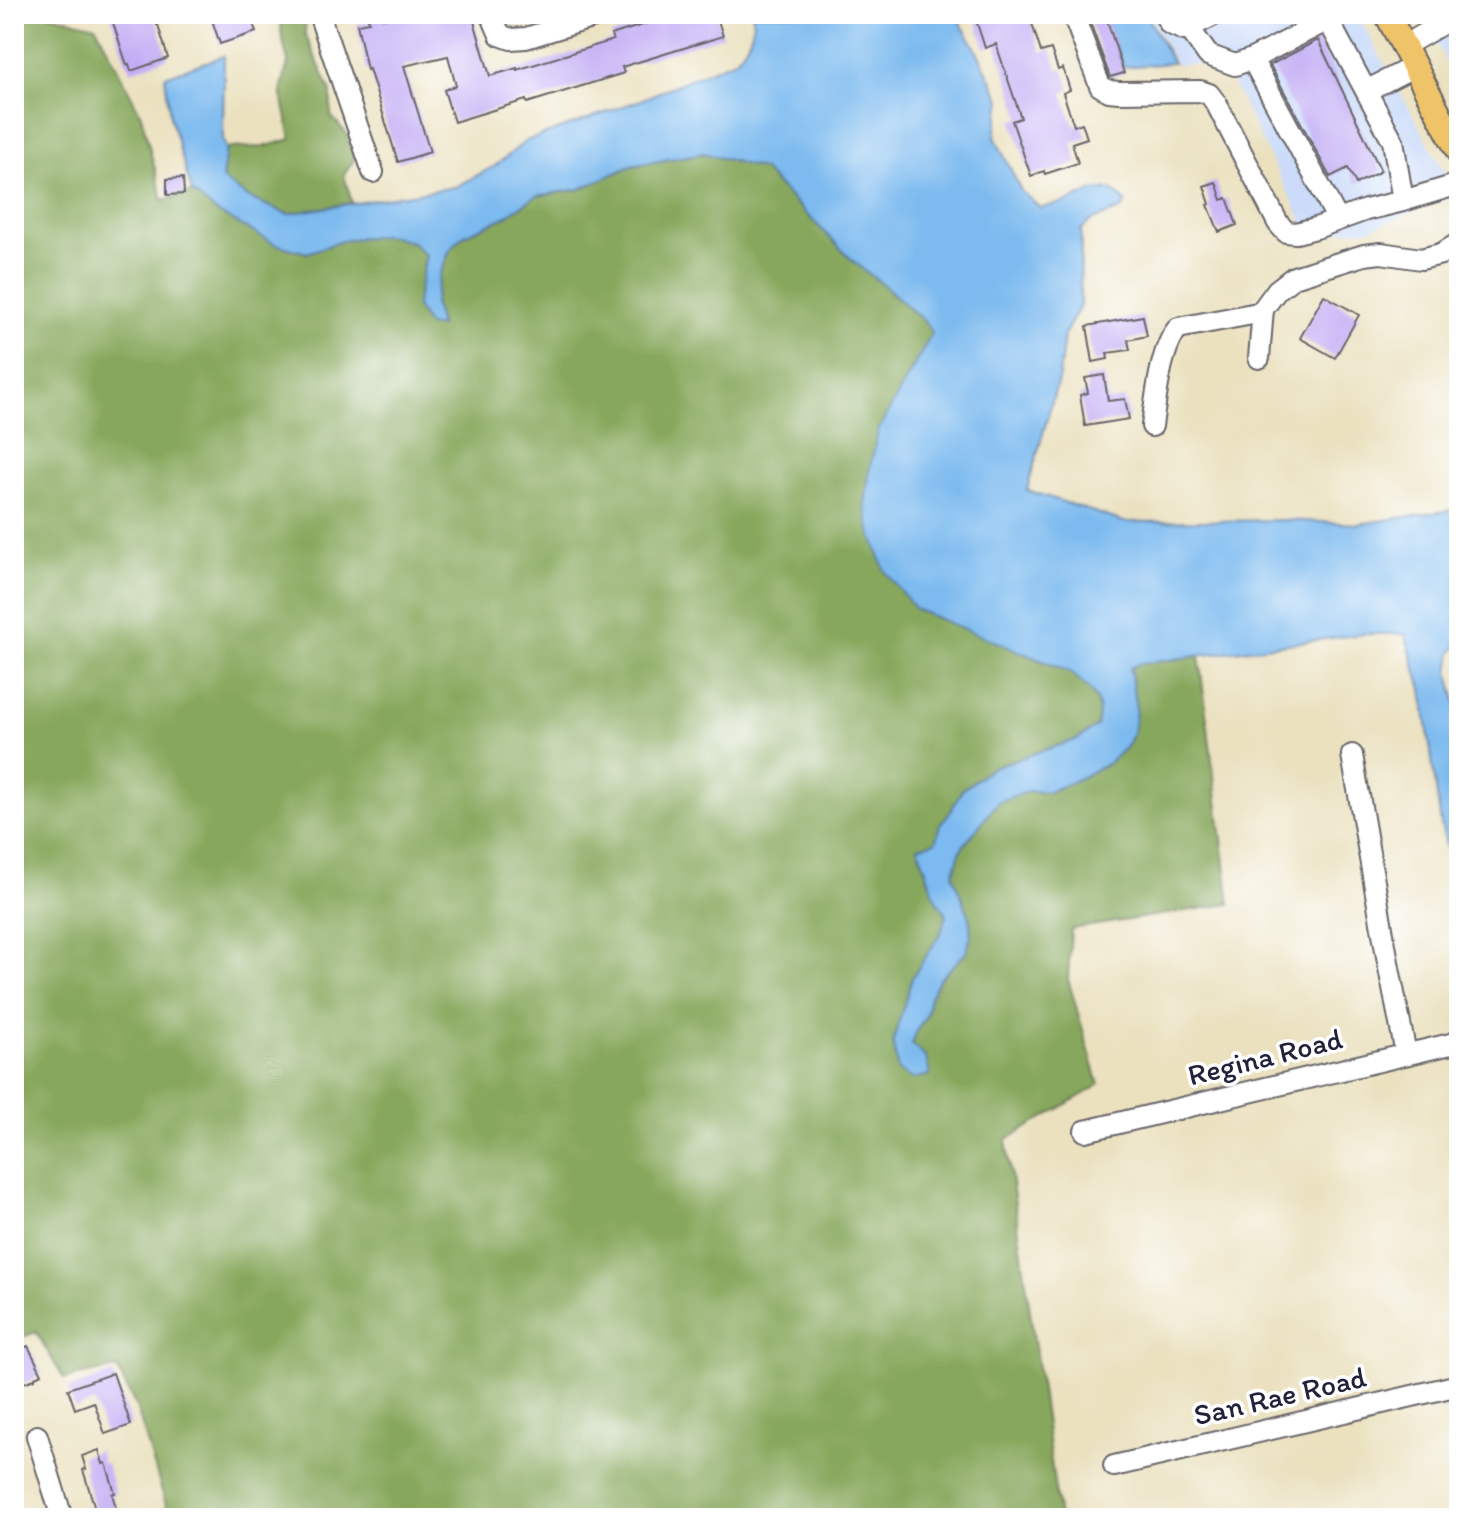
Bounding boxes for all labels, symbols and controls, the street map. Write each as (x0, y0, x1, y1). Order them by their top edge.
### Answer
street label: Regina Road (1184, 1019, 1346, 1094)
street label: San Rae Road (1190, 1358, 1370, 1433)

